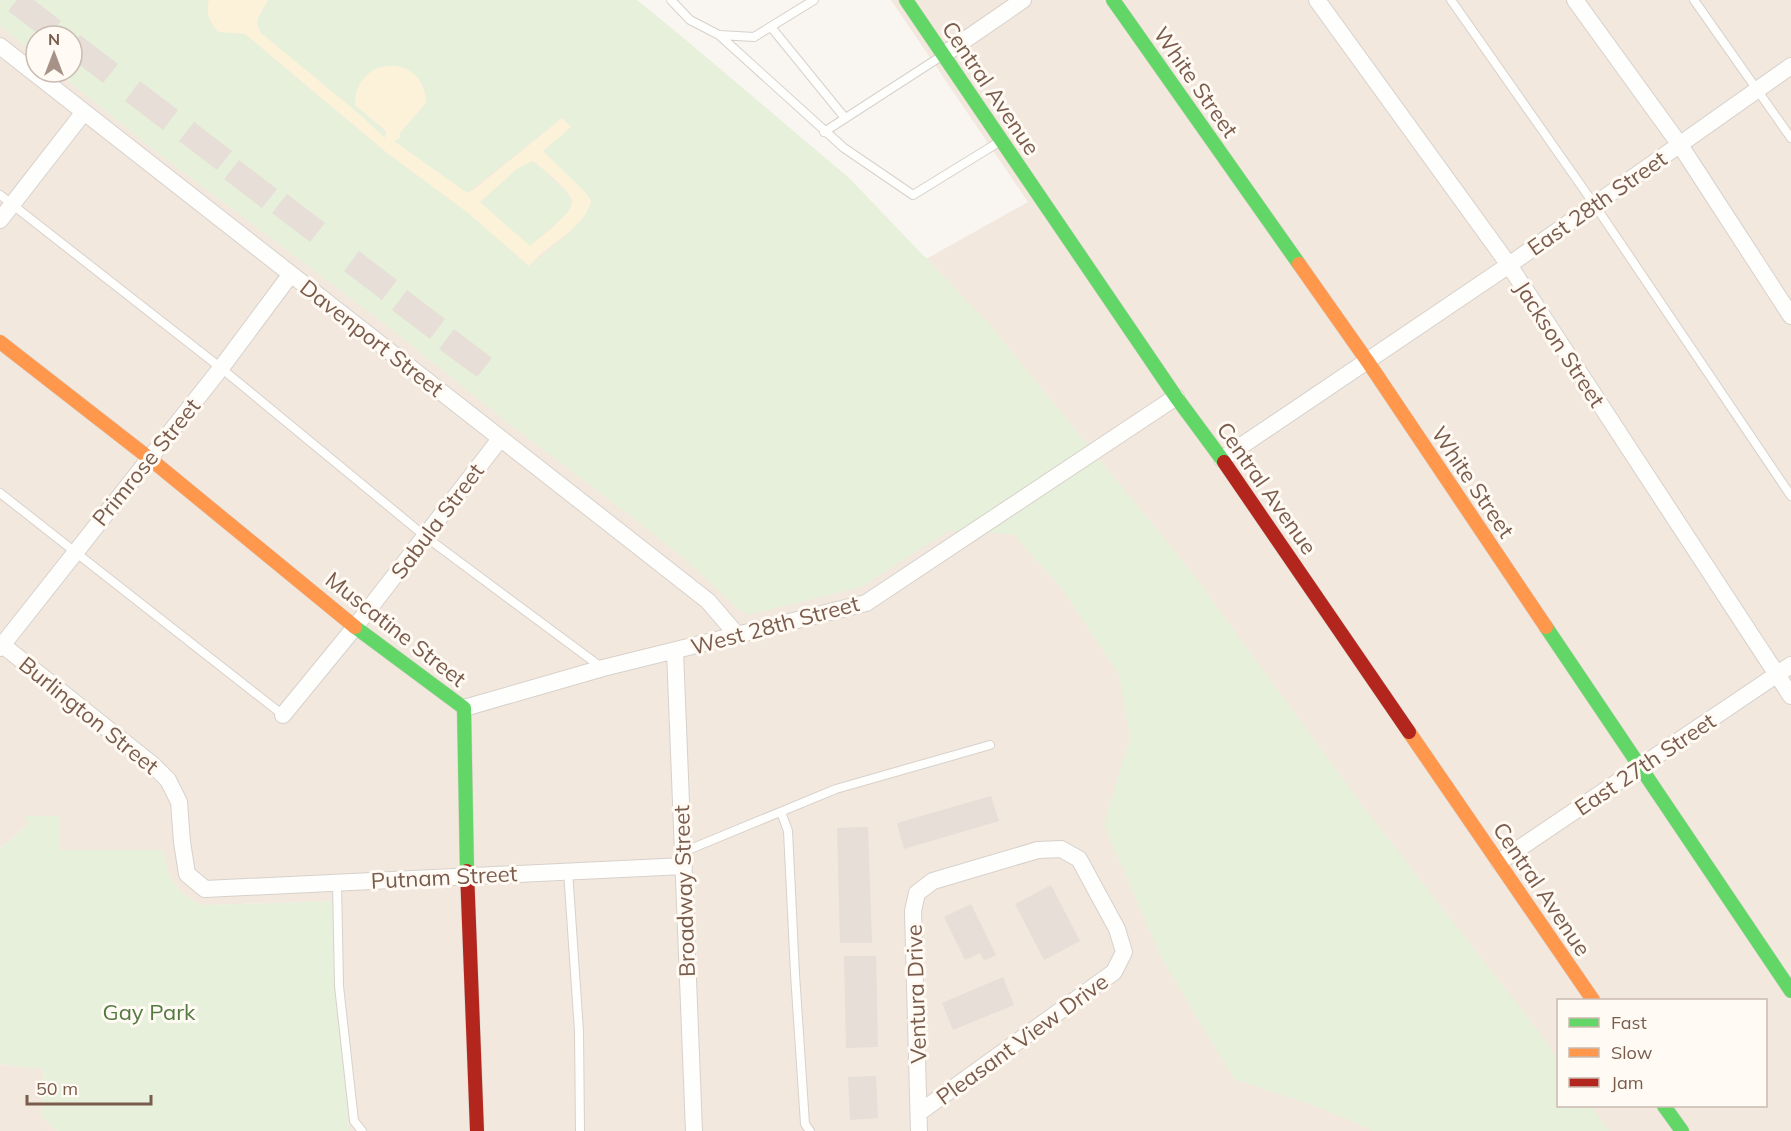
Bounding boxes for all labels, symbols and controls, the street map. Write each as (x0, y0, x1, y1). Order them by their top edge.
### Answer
street label: Central Avenue (936, 16, 1046, 160)
street label: White Street (1148, 21, 1245, 143)
north arrow (24, 24, 84, 84)
text: N (48, 29, 60, 49)
street label: East 28th Street (1522, 144, 1672, 261)
street label: Davenport Street (295, 273, 450, 403)
street label: Jackson Street (1509, 275, 1612, 413)
street label: Primrose Street (86, 392, 206, 532)
street label: Central Avenue (1211, 416, 1323, 560)
street label: White Street (1425, 421, 1521, 543)
street label: Sabula Street (384, 457, 490, 584)
street label: Muscatine Street (320, 565, 472, 693)
street label: West 28th Street (688, 589, 862, 661)
street label: Burlington Street (13, 650, 165, 780)
street label: East 27th Street (1569, 706, 1721, 821)
street label: Broadway Street (667, 804, 701, 977)
street label: Central Avenue (1487, 817, 1597, 961)
street label: Putnam Street (370, 859, 518, 895)
street label: Ventura Drive (900, 924, 932, 1064)
street label: Pleasant View Drive (931, 967, 1113, 1111)
park label: Gay Park (103, 998, 196, 1026)
legend (1557, 999, 1767, 1107)
text: Fast (1611, 1011, 1647, 1034)
text: Slow (1611, 1041, 1653, 1064)
scale bar (27, 1068, 152, 1106)
text: Jam (1611, 1071, 1644, 1094)
text: 50 m (36, 1077, 78, 1100)

